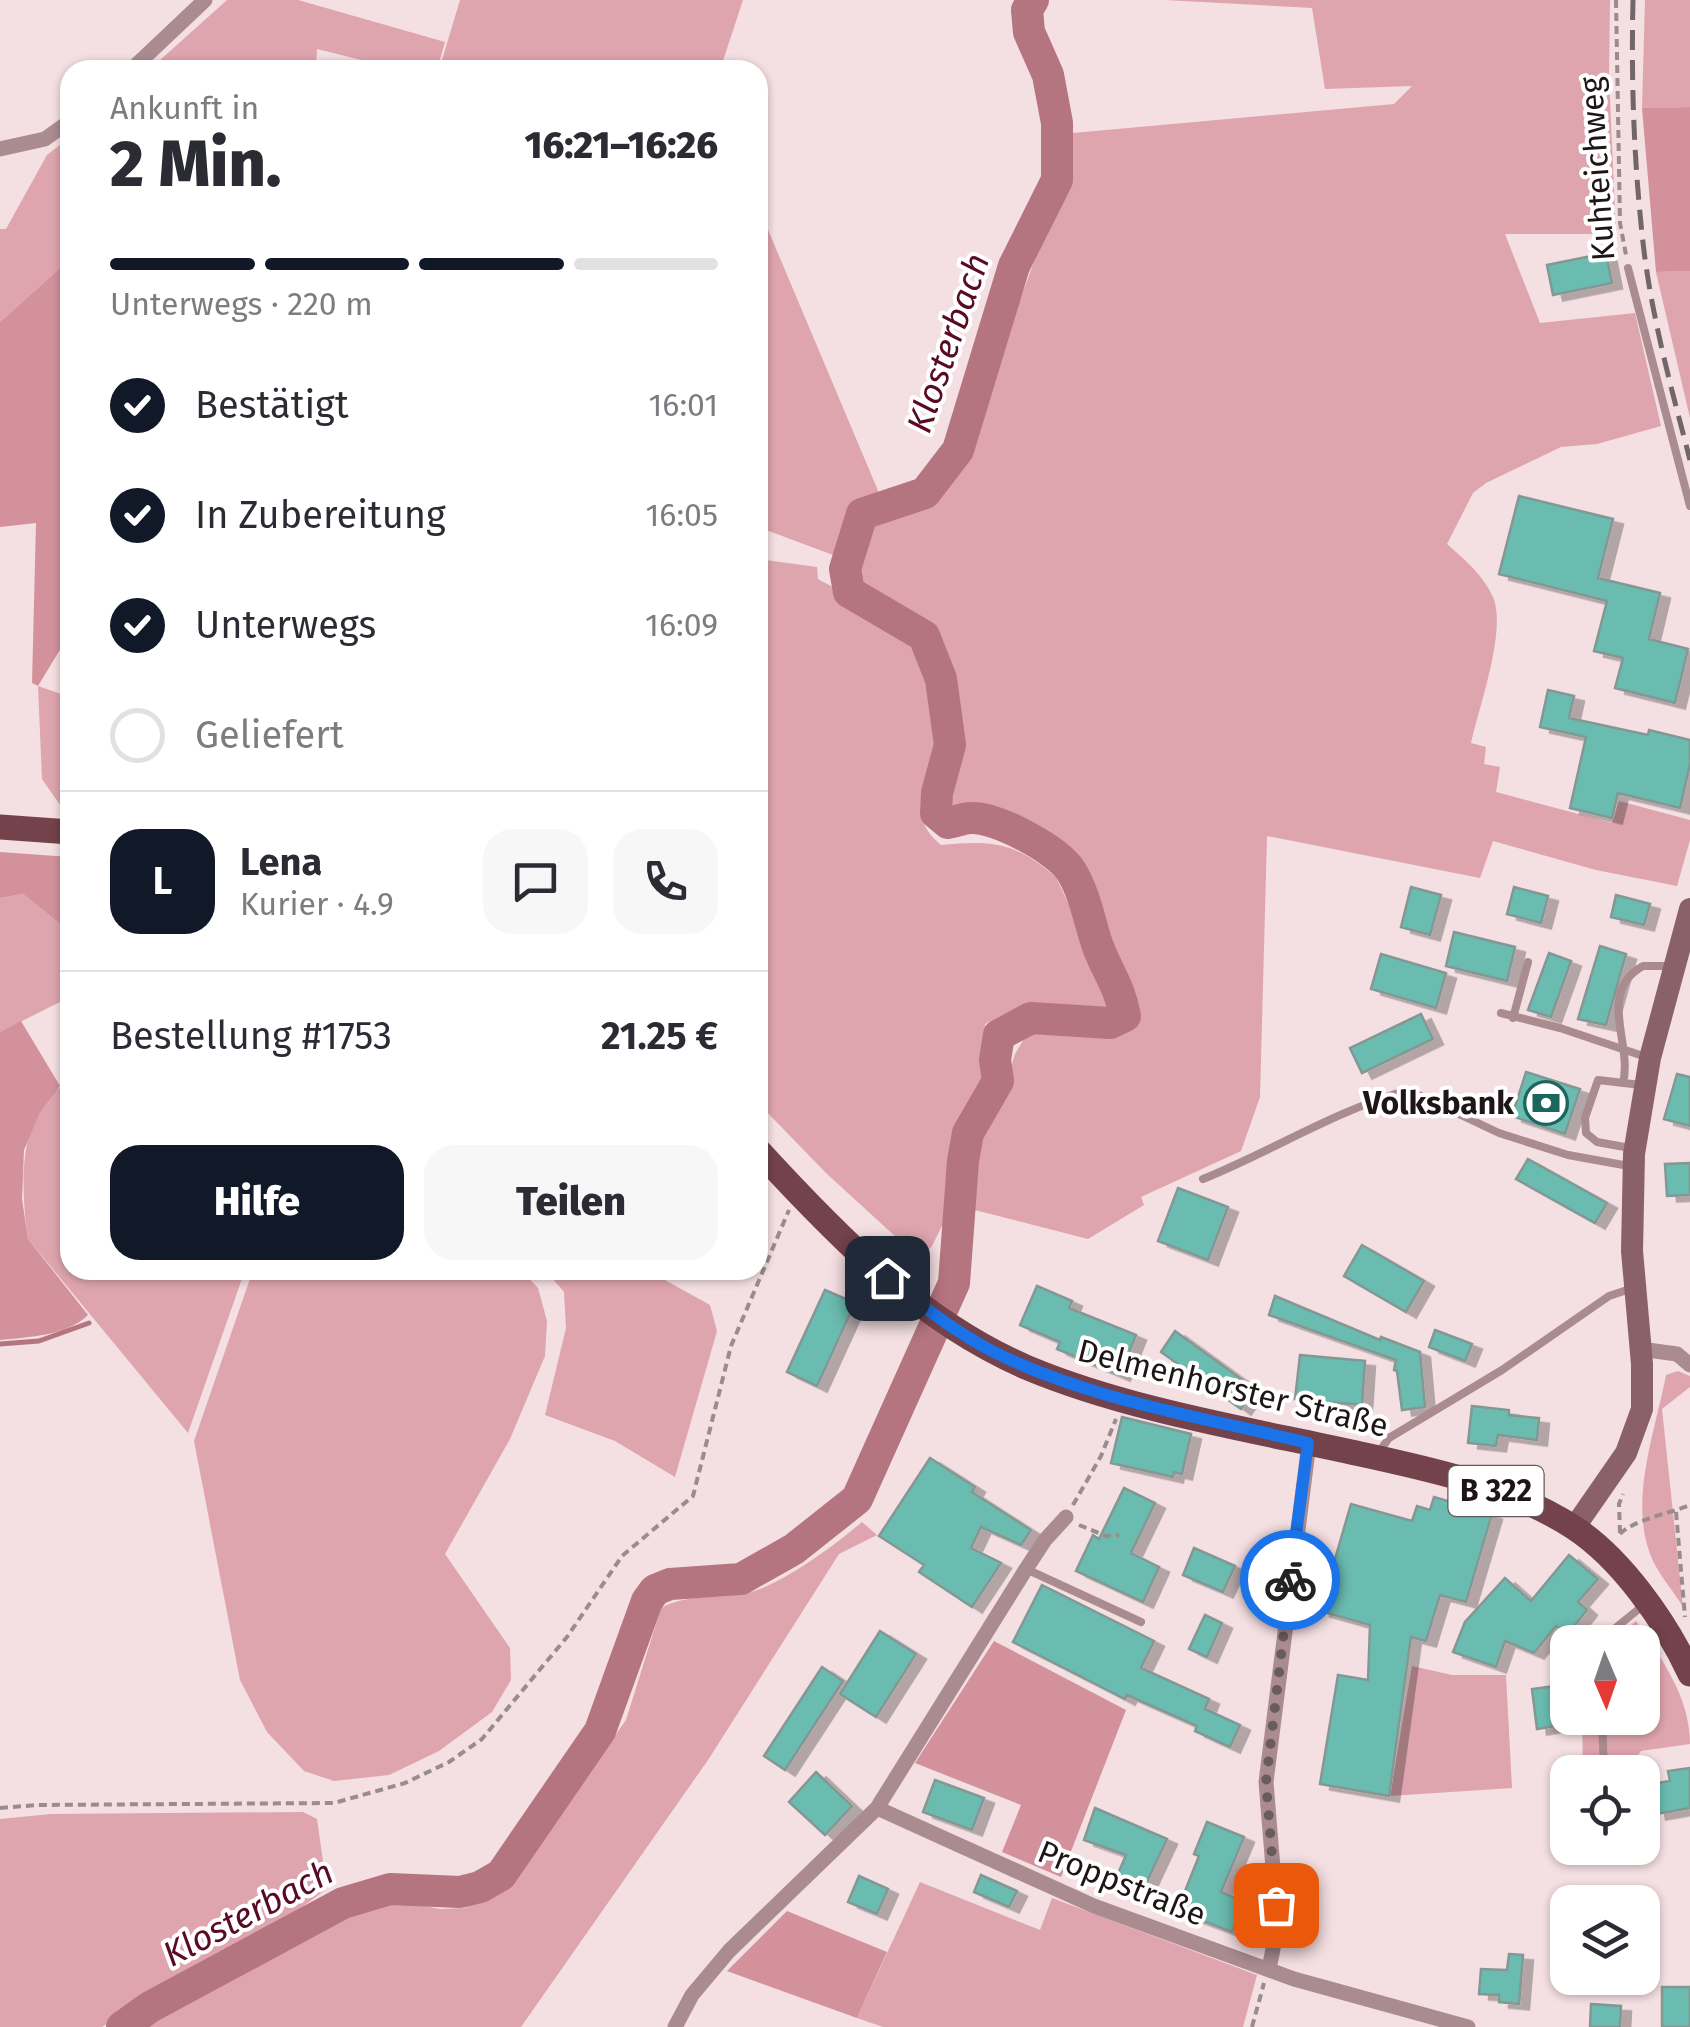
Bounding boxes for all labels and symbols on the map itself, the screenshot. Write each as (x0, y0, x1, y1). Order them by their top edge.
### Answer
street label: Kuhteichweg (1572, 75, 1622, 262)
water label: Klosterbach (898, 248, 998, 438)
bank icon: Volksbank (1523, 1080, 1569, 1126)
place label: Volksbank (1362, 1084, 1514, 1122)
pin (845, 1236, 930, 1321)
street label: Delmenhorster Straße (1074, 1331, 1392, 1445)
road number: B 322 (1448, 1466, 1544, 1516)
courier (1240, 1530, 1340, 1630)
north arrow (1550, 1625, 1660, 1735)
street label: Proppstraße (1033, 1832, 1211, 1934)
water label: Klosterbach (156, 1851, 340, 1975)
pin (1234, 1863, 1319, 1948)

